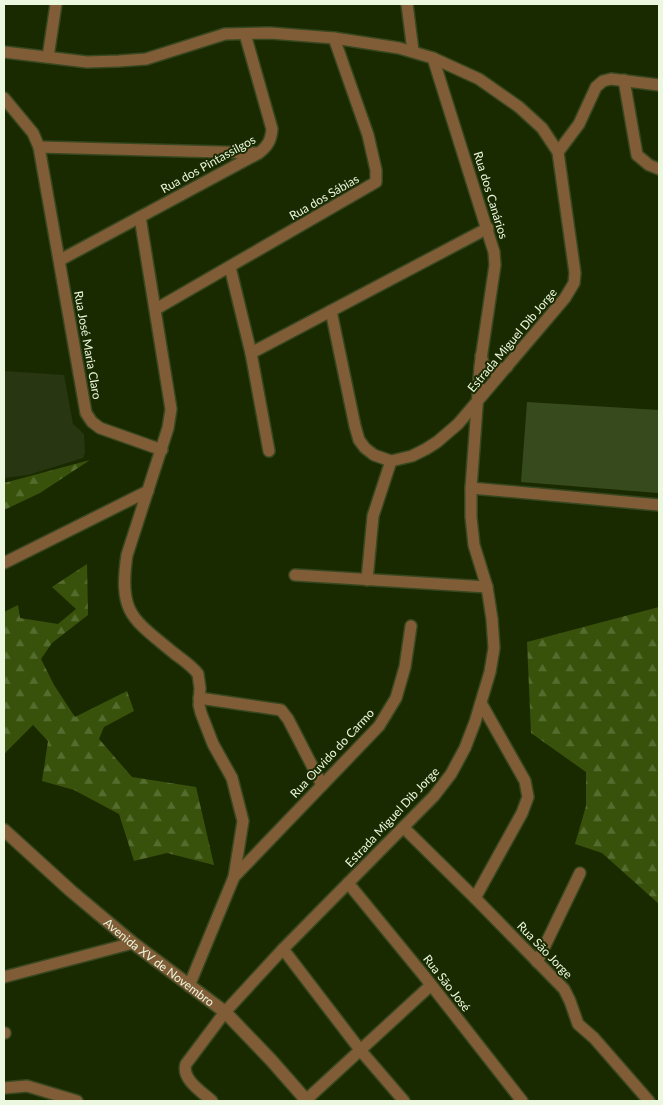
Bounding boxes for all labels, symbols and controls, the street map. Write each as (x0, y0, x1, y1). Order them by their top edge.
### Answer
street label: Rua dos Pintassilgos (158, 132, 258, 196)
street label: Rua dos Canários (471, 149, 511, 241)
street label: Rua dos Sábias (286, 171, 362, 223)
street label: Estrada Miguel Dib Jorge (464, 285, 560, 395)
street label: Rua José Maria Claro (71, 290, 105, 401)
street label: Rua Ouvido do Carmo (287, 705, 377, 801)
street label: Estrada Miguel Dib Jorge (342, 764, 442, 870)
street label: Avenida XV de Novembro (101, 915, 218, 1009)
street label: Rua São Jorge (514, 918, 576, 982)
street label: Rua São José (420, 952, 474, 1014)

